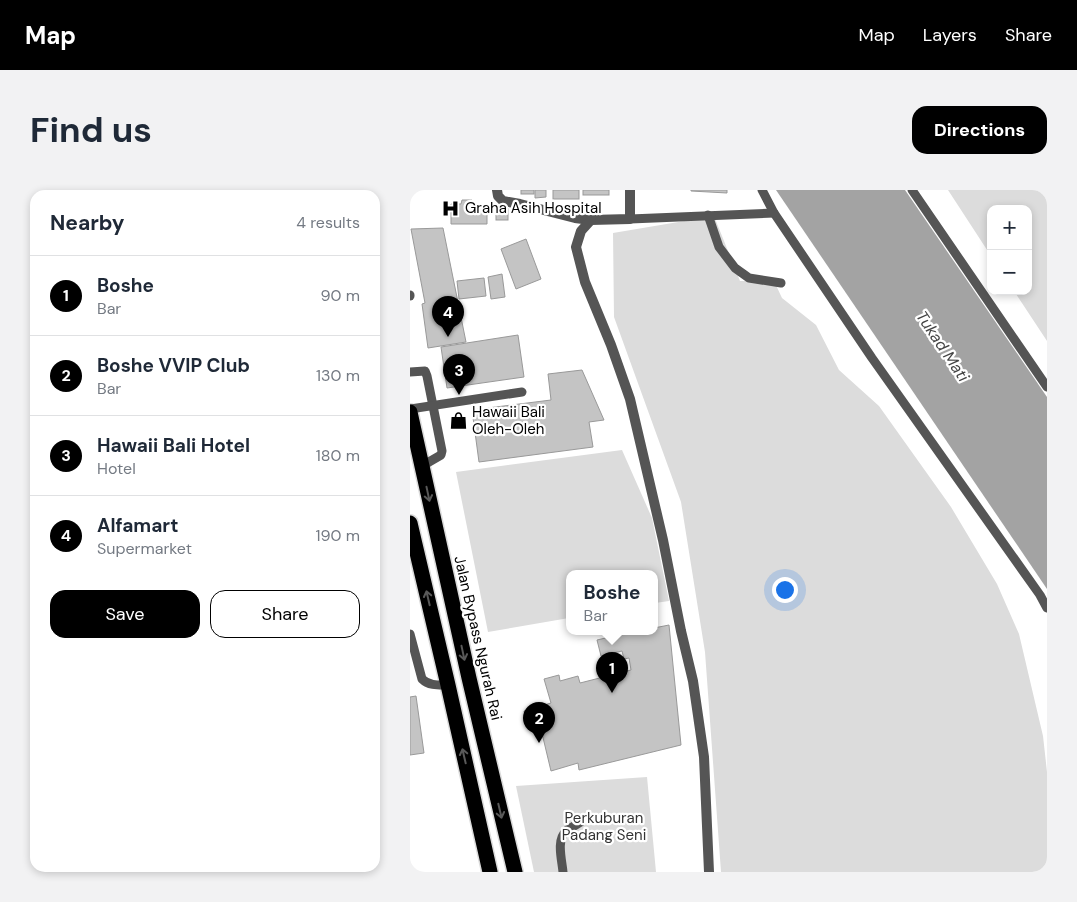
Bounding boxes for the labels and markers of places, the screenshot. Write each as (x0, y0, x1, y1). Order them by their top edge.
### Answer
hospital icon: Graha Asih Hospital (441, 198, 461, 218)
place label: Graha Asih Hospital (465, 198, 602, 218)
pin: 4 (432, 296, 464, 337)
pin: 3 (443, 354, 475, 395)
place label: Hawaii Bali Oleh-Oleh (472, 402, 545, 439)
shop icon: Hawaii Bali Oleh-Oleh (448, 411, 468, 431)
pin: 1 (596, 652, 628, 693)
pin: 2 (523, 702, 555, 743)

